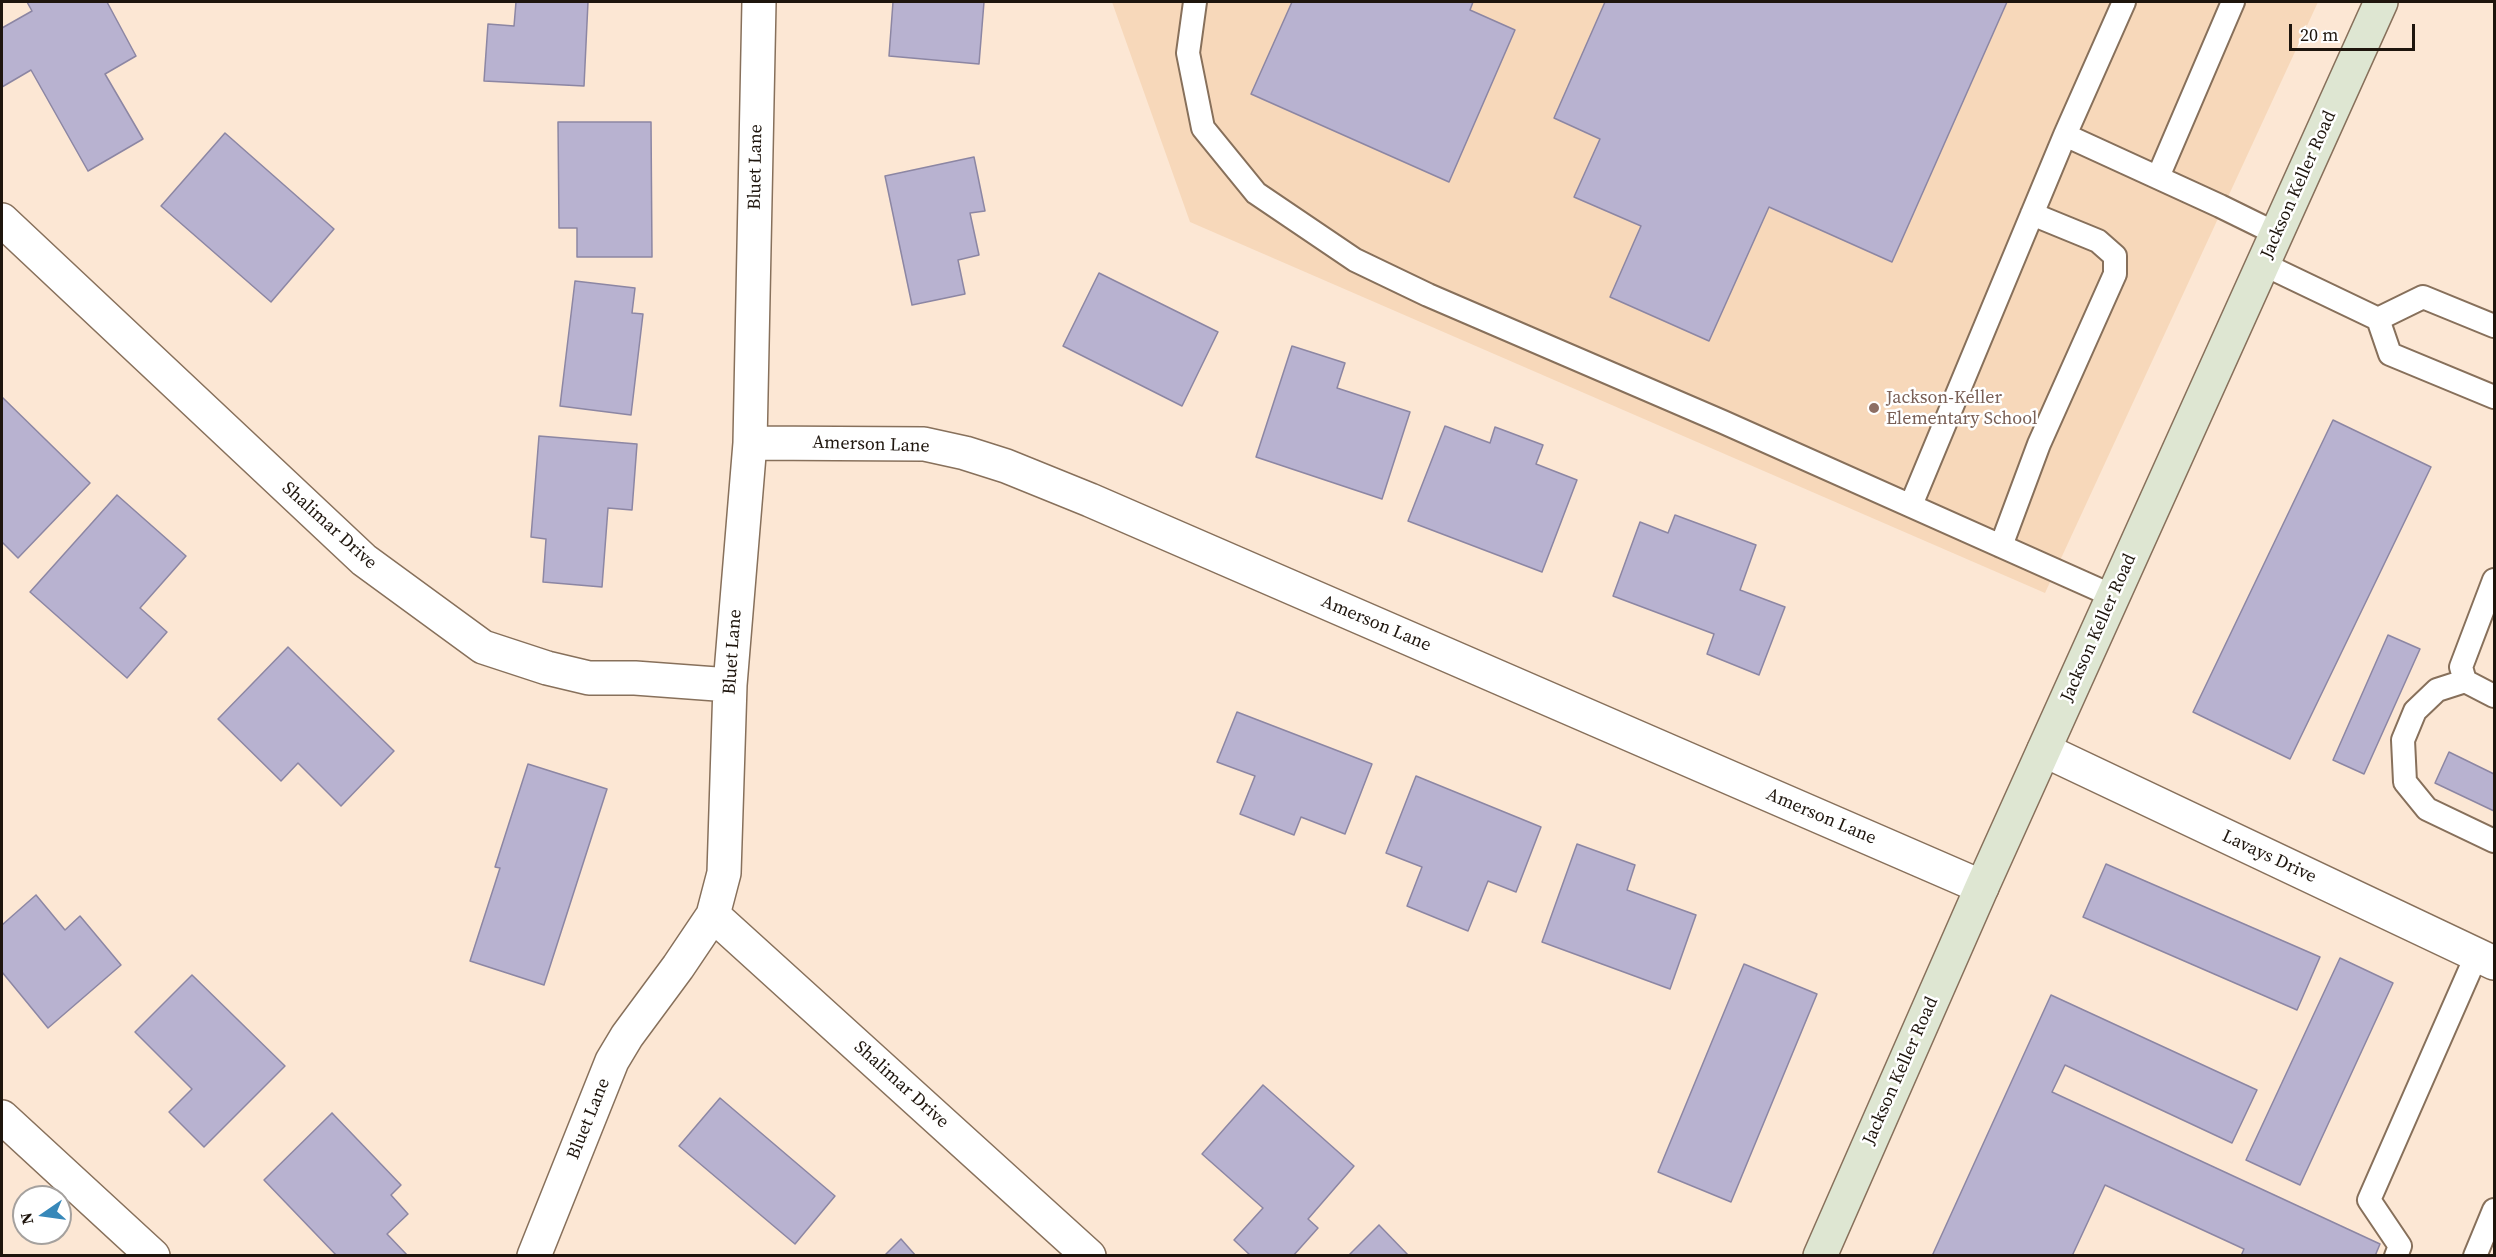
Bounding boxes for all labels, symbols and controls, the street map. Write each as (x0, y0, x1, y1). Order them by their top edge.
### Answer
scale bar (2292, 12, 2418, 50)
text: 20 m (2300, 22, 2338, 47)
street label: Jackson Keller Road (2257, 108, 2341, 262)
street label: Bluet Lane (744, 124, 768, 210)
place label: Jackson-Keller Elementary School (1886, 387, 2037, 430)
marker: Jackson-Keller Elementary School (1867, 401, 1881, 415)
street label: Amerson Lane (812, 432, 930, 458)
street label: Shalimar Drive (277, 478, 381, 574)
street label: Jackson Keller Road (2057, 551, 2141, 705)
street label: Amerson Lane (1318, 591, 1434, 657)
street label: Bluet Lane (719, 608, 747, 696)
street label: Amerson Lane (1763, 784, 1879, 850)
street label: Lavays Drive (2218, 826, 2320, 888)
street label: Jackson Keller Road (1859, 994, 1943, 1148)
street label: Shalimar Drive (849, 1037, 953, 1133)
street label: Bluet Lane (563, 1075, 615, 1163)
north arrow (12, 1185, 72, 1245)
text: N (14, 1210, 38, 1227)

